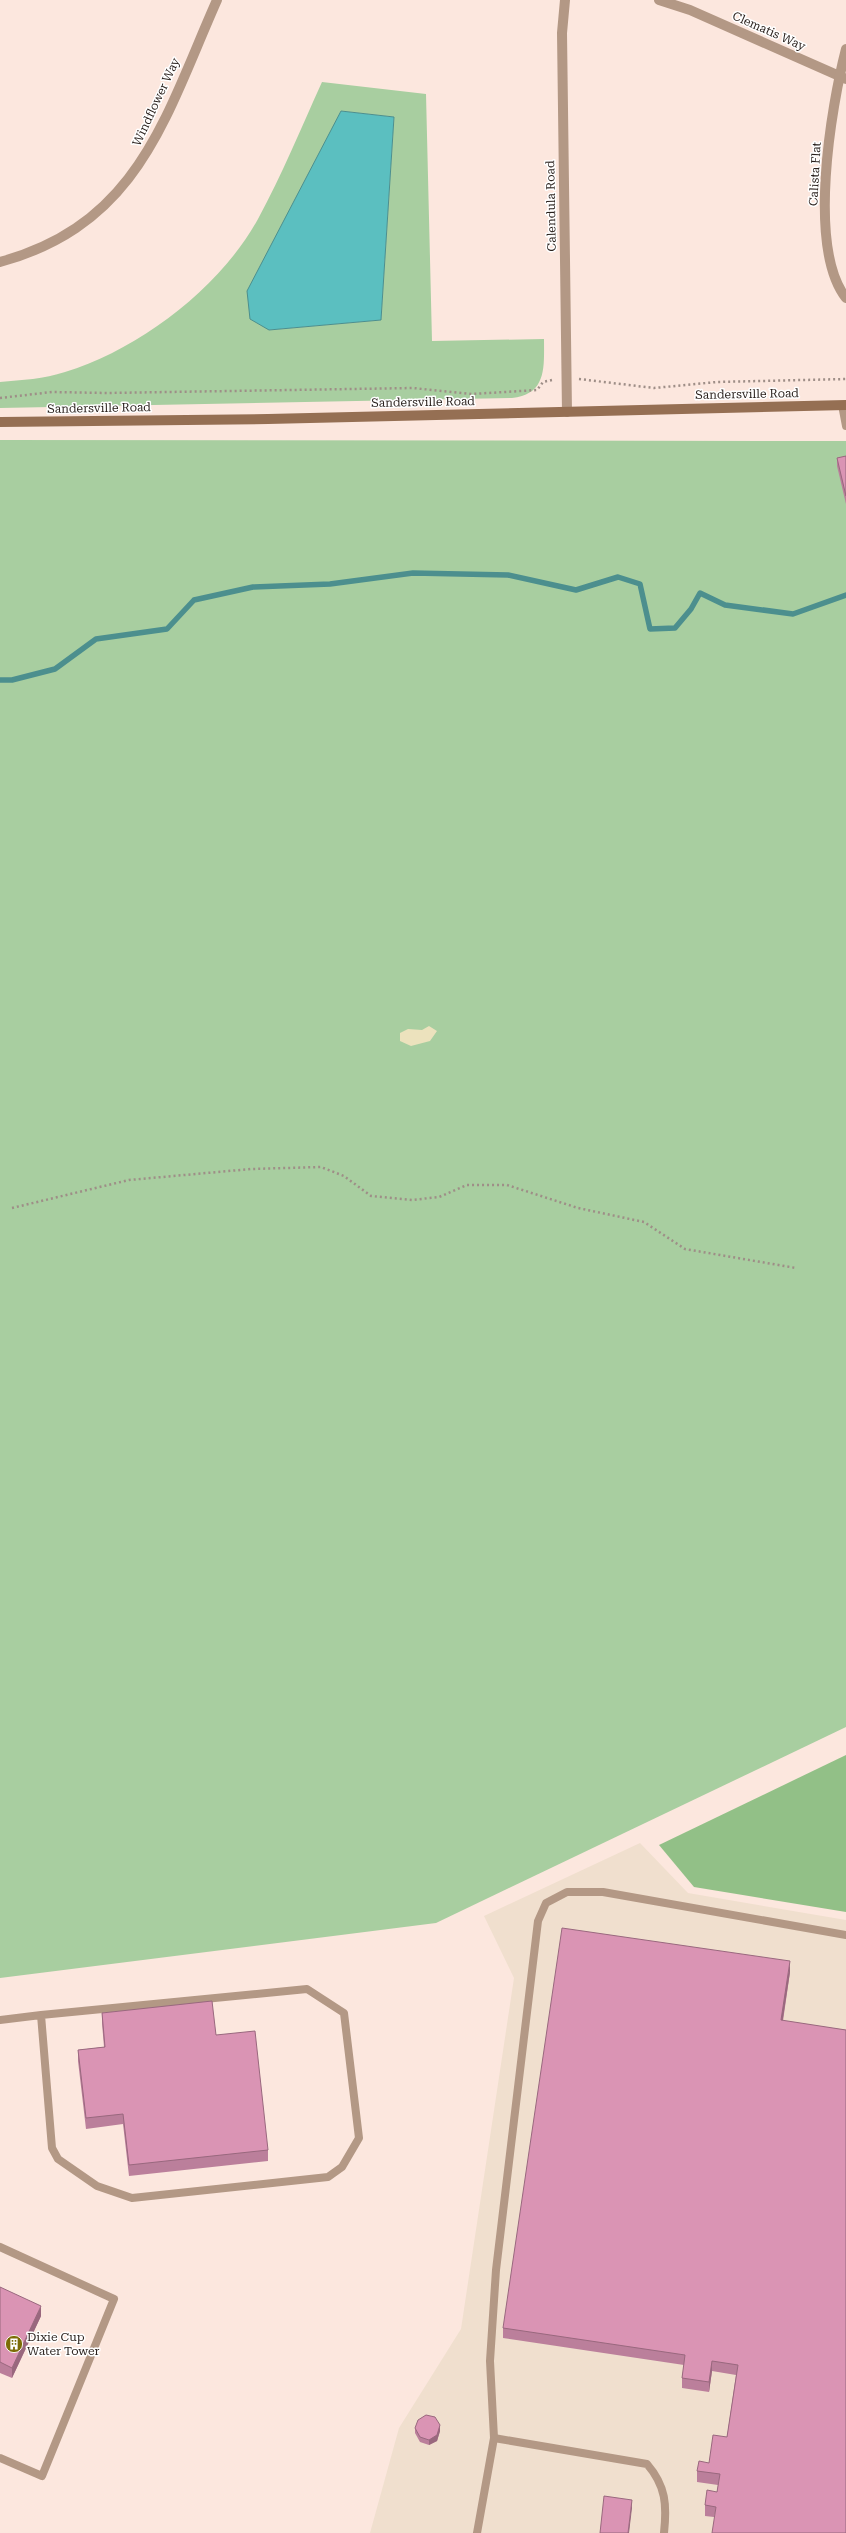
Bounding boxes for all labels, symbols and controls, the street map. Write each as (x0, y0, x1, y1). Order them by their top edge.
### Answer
street label: Clematis Way (730, 9, 808, 54)
street label: Windflower Way (129, 55, 183, 148)
street label: Calista Flat (806, 141, 824, 206)
street label: Calendula Road (543, 160, 559, 252)
street label: Sandersville Road (695, 386, 799, 402)
street label: Sandersville Road (371, 394, 475, 410)
street label: Sandersville Road (47, 400, 151, 416)
place label: Dixie Cup Water Tower (27, 2330, 100, 2358)
building icon: Dixie Cup Water Tower (4, 2334, 24, 2354)

